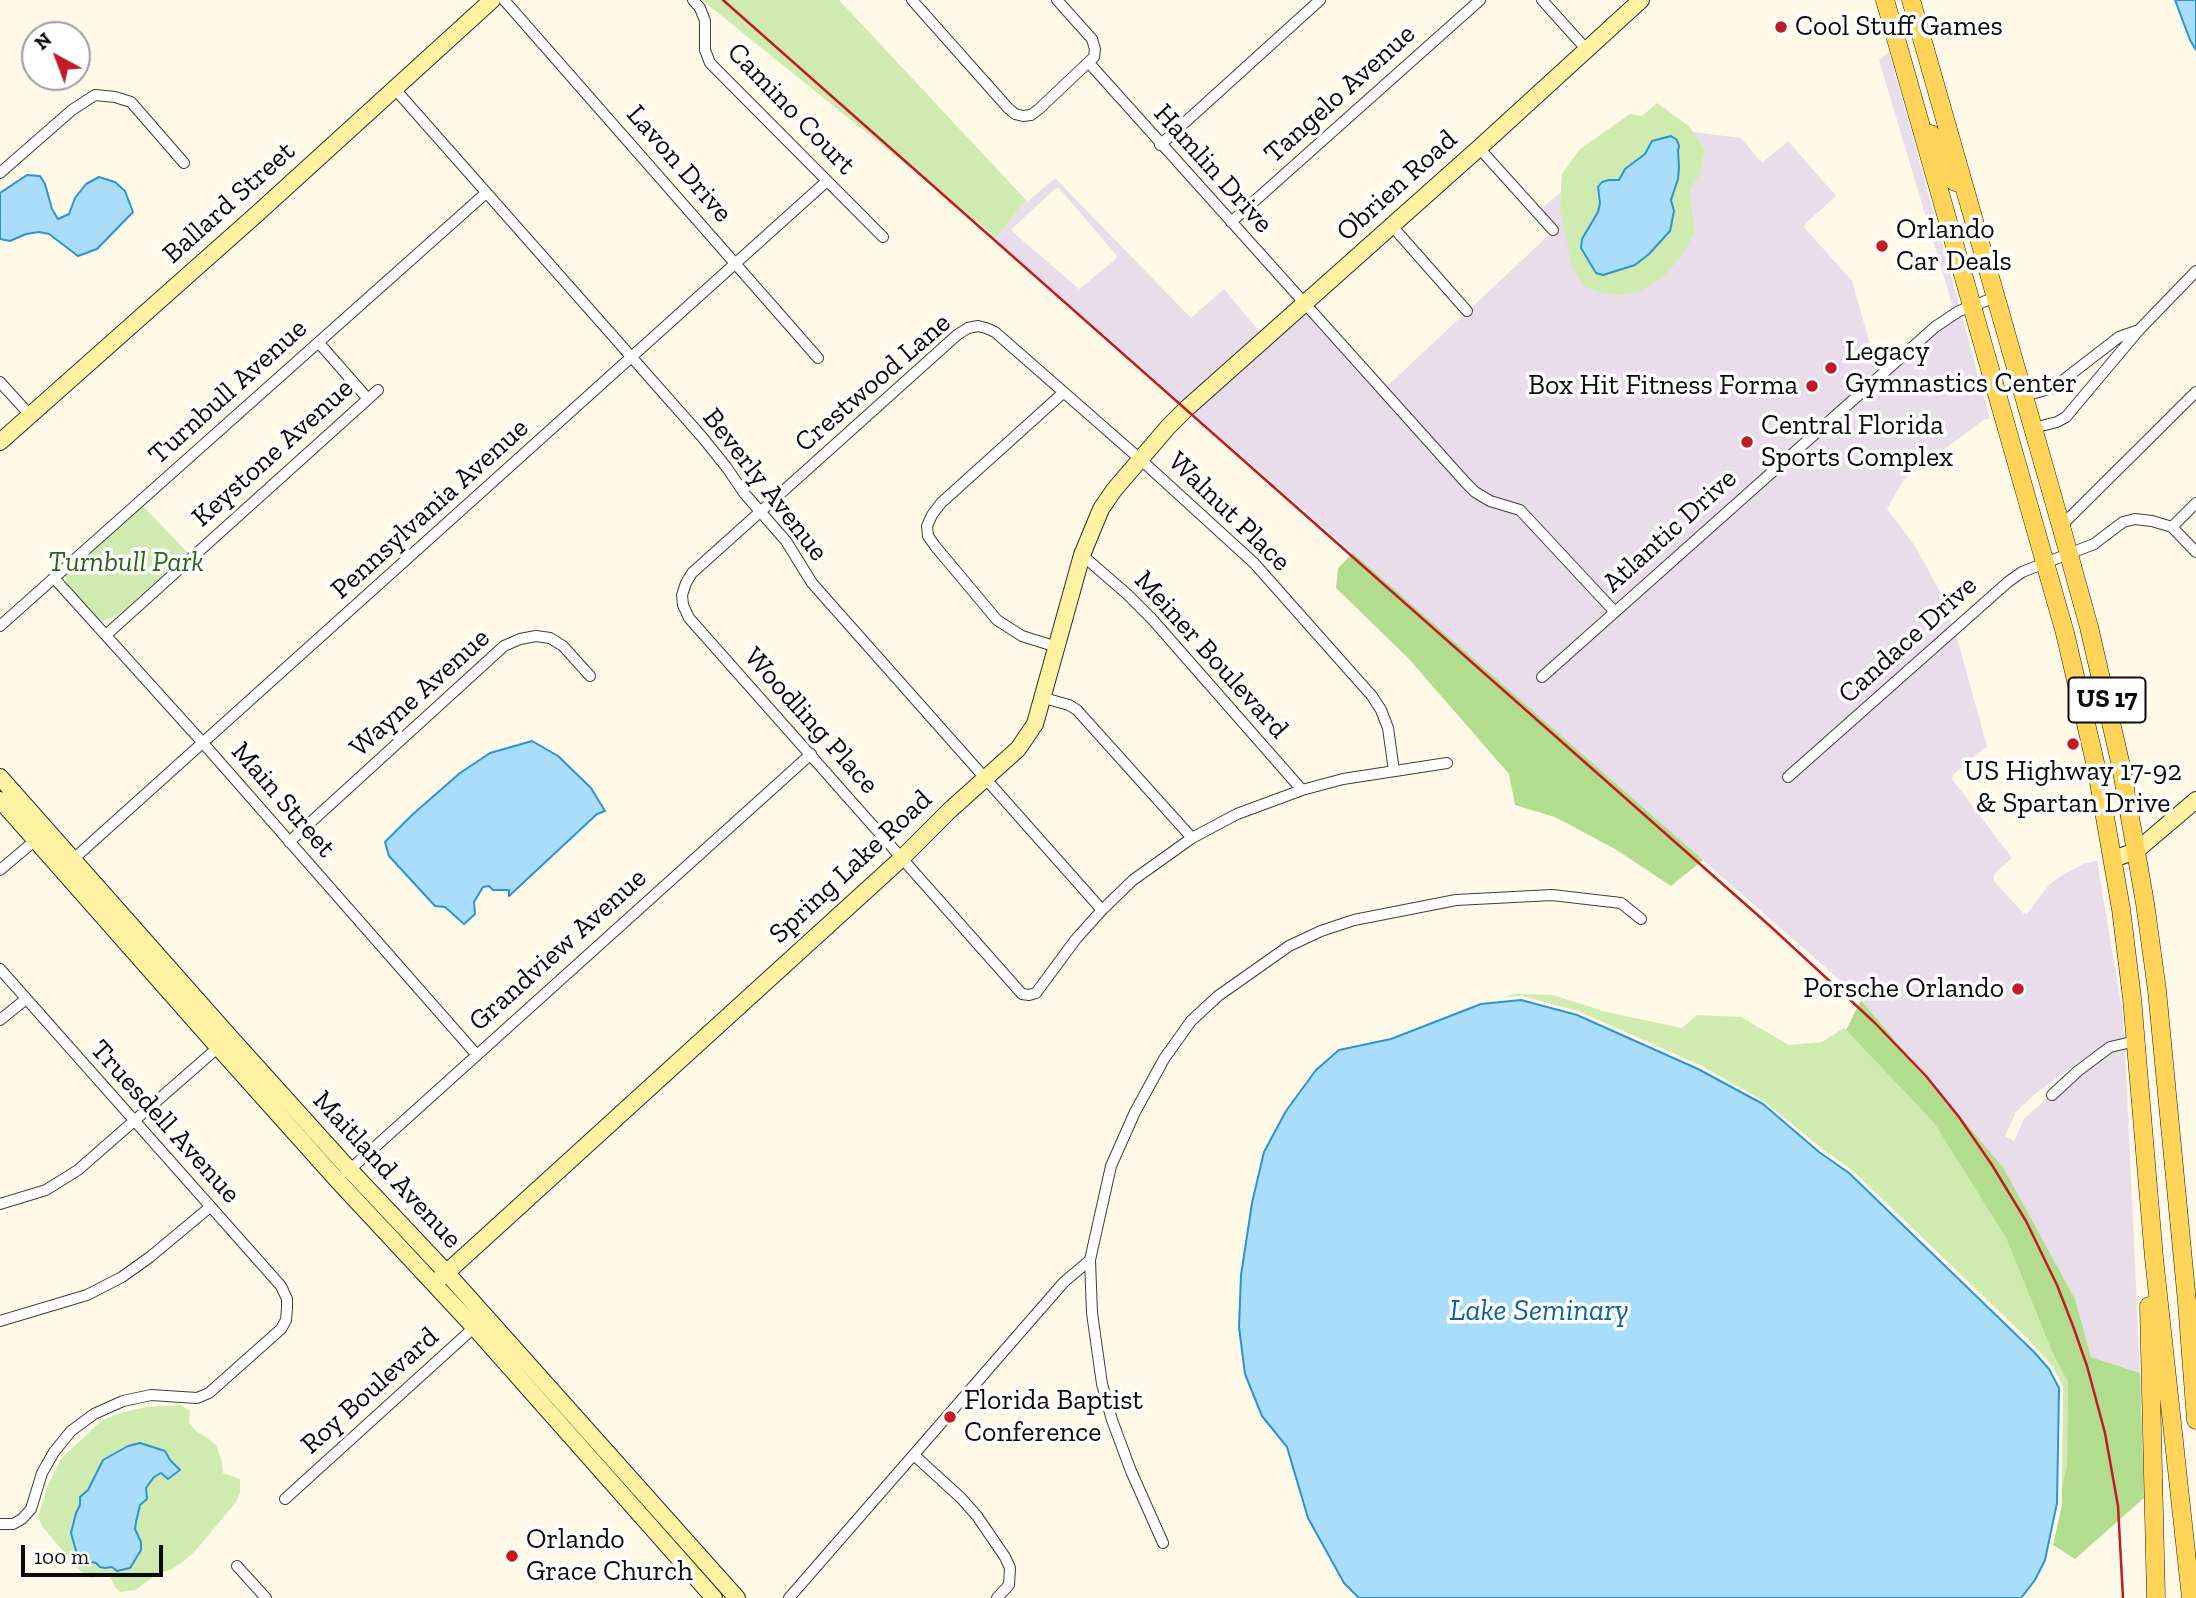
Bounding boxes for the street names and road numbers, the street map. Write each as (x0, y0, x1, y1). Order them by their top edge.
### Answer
street label: Tangelo Avenue (1258, 17, 1422, 171)
street label: Camino Court (720, 36, 862, 182)
street label: Lavon Drive (619, 98, 739, 230)
street label: Hamlin Drive (1146, 98, 1280, 240)
street label: Obrien Road (1330, 123, 1464, 249)
street label: Ballard Street (156, 135, 302, 271)
street label: Crestwood Lane (788, 306, 958, 460)
street label: Turnbull Avenue (142, 312, 314, 472)
street label: Keystone Avenue (185, 372, 361, 534)
street label: Beverly Avenue (695, 402, 835, 568)
street label: Pennsylvania Avenue (324, 411, 536, 607)
street label: Walnut Place (1161, 445, 1297, 579)
street label: Atlantic Drive (1596, 462, 1744, 600)
street label: Meiner Boulevard (1127, 564, 1295, 746)
street label: Candace Drive (1832, 569, 1984, 711)
street label: Wayne Avenue (343, 621, 497, 765)
street label: Woodling Place (737, 641, 885, 801)
road number: US 17 (2068, 678, 2146, 722)
street label: Main Street (224, 735, 342, 865)
street label: Spring Lake Road (763, 783, 939, 951)
street label: Grandview Avenue (462, 861, 654, 1039)
street label: Truesdell Avenue (83, 1033, 247, 1211)
street label: Maitland Avenue (305, 1084, 469, 1256)
street label: Roy Boulevard (294, 1320, 446, 1462)

